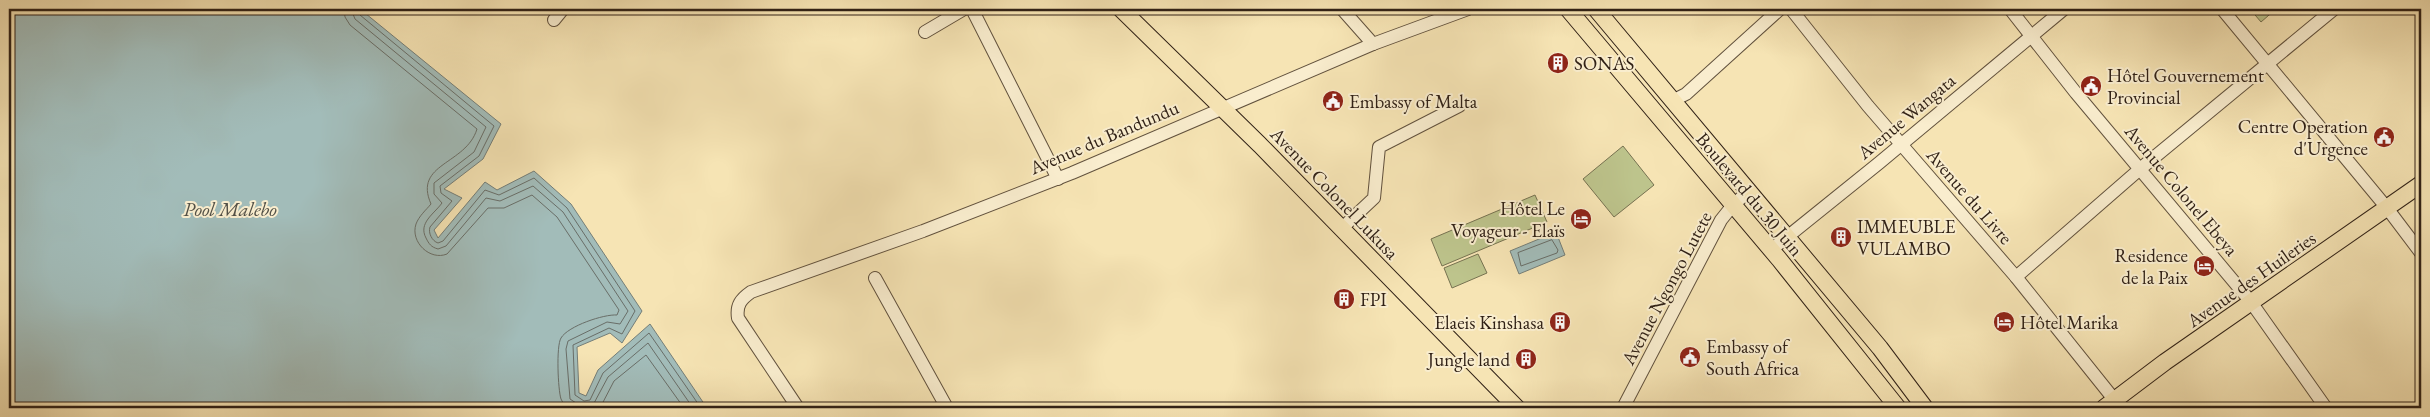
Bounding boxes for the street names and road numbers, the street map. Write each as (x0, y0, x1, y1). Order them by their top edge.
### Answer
street label: Avenue Wangata (1851, 68, 1961, 165)
street label: Avenue du Bandundu (1025, 95, 1183, 181)
street label: Avenue Colonel Ebeya (2119, 119, 2244, 262)
street label: Avenue Colonel Lukusa (1264, 121, 1405, 265)
street label: Boulevard du 30 Juin (1690, 127, 1809, 262)
street label: Avenue du Livre (1920, 142, 2018, 250)
street label: Avenue Ngongo Lutete (1615, 207, 1717, 370)
street label: Avenue des Huileries (2181, 226, 2321, 334)

